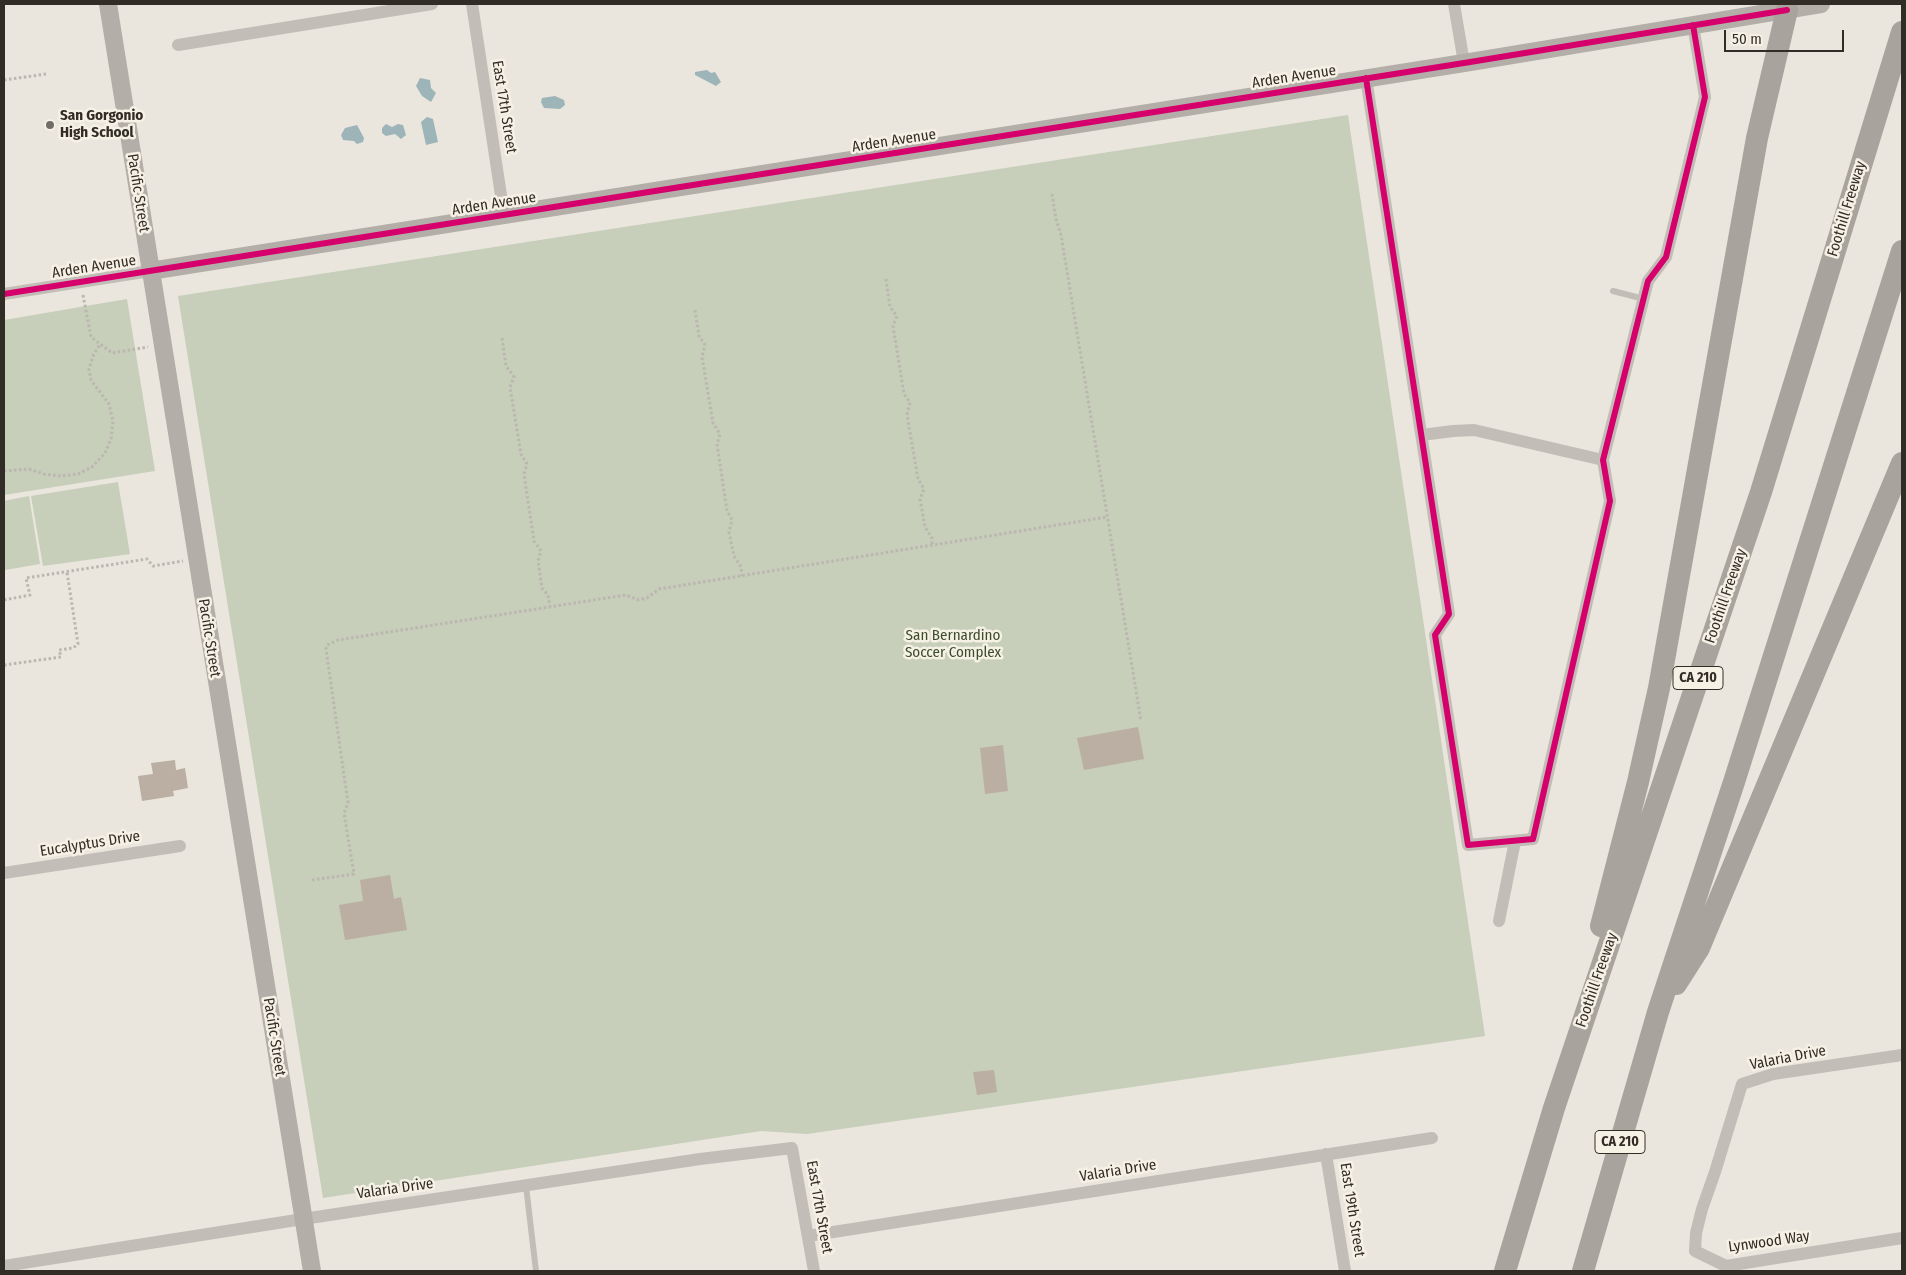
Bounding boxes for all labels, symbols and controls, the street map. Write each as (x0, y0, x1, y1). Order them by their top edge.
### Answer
scale bar (1726, 20, 1846, 52)
text: 50 m (1732, 30, 1762, 48)
street label: East 17th Street (488, 59, 520, 155)
street label: Arden Avenue (1251, 61, 1337, 93)
place label: San Gorgonio High School (60, 107, 143, 142)
marker: San Gorgonio High School (44, 119, 56, 131)
street label: Arden Avenue (851, 125, 937, 157)
street label: Pacific Street (123, 152, 153, 234)
street label: Foothill Freeway (1824, 159, 1870, 259)
street label: Arden Avenue (451, 188, 537, 220)
street label: Arden Avenue (51, 251, 137, 283)
street label: Foothill Freeway (1701, 546, 1751, 646)
street label: Pacific Street (194, 597, 224, 679)
park label: San Bernardino Soccer Complex (905, 627, 1001, 662)
road number: CA 210 (1673, 666, 1723, 690)
street label: Eucalyptus Drive (39, 827, 141, 861)
street label: Foothill Freeway (1572, 930, 1622, 1030)
street label: Pacific Street (259, 996, 289, 1078)
street label: Valaria Drive (1748, 1042, 1828, 1074)
road number: CA 210 (1595, 1130, 1645, 1154)
street label: Valaria Drive (1079, 1156, 1157, 1186)
street label: East 17th Street (802, 1159, 836, 1255)
street label: East 19th Street (1336, 1162, 1368, 1258)
street label: Valaria Drive (356, 1175, 434, 1203)
street label: Lynwood Way (1727, 1227, 1811, 1257)

